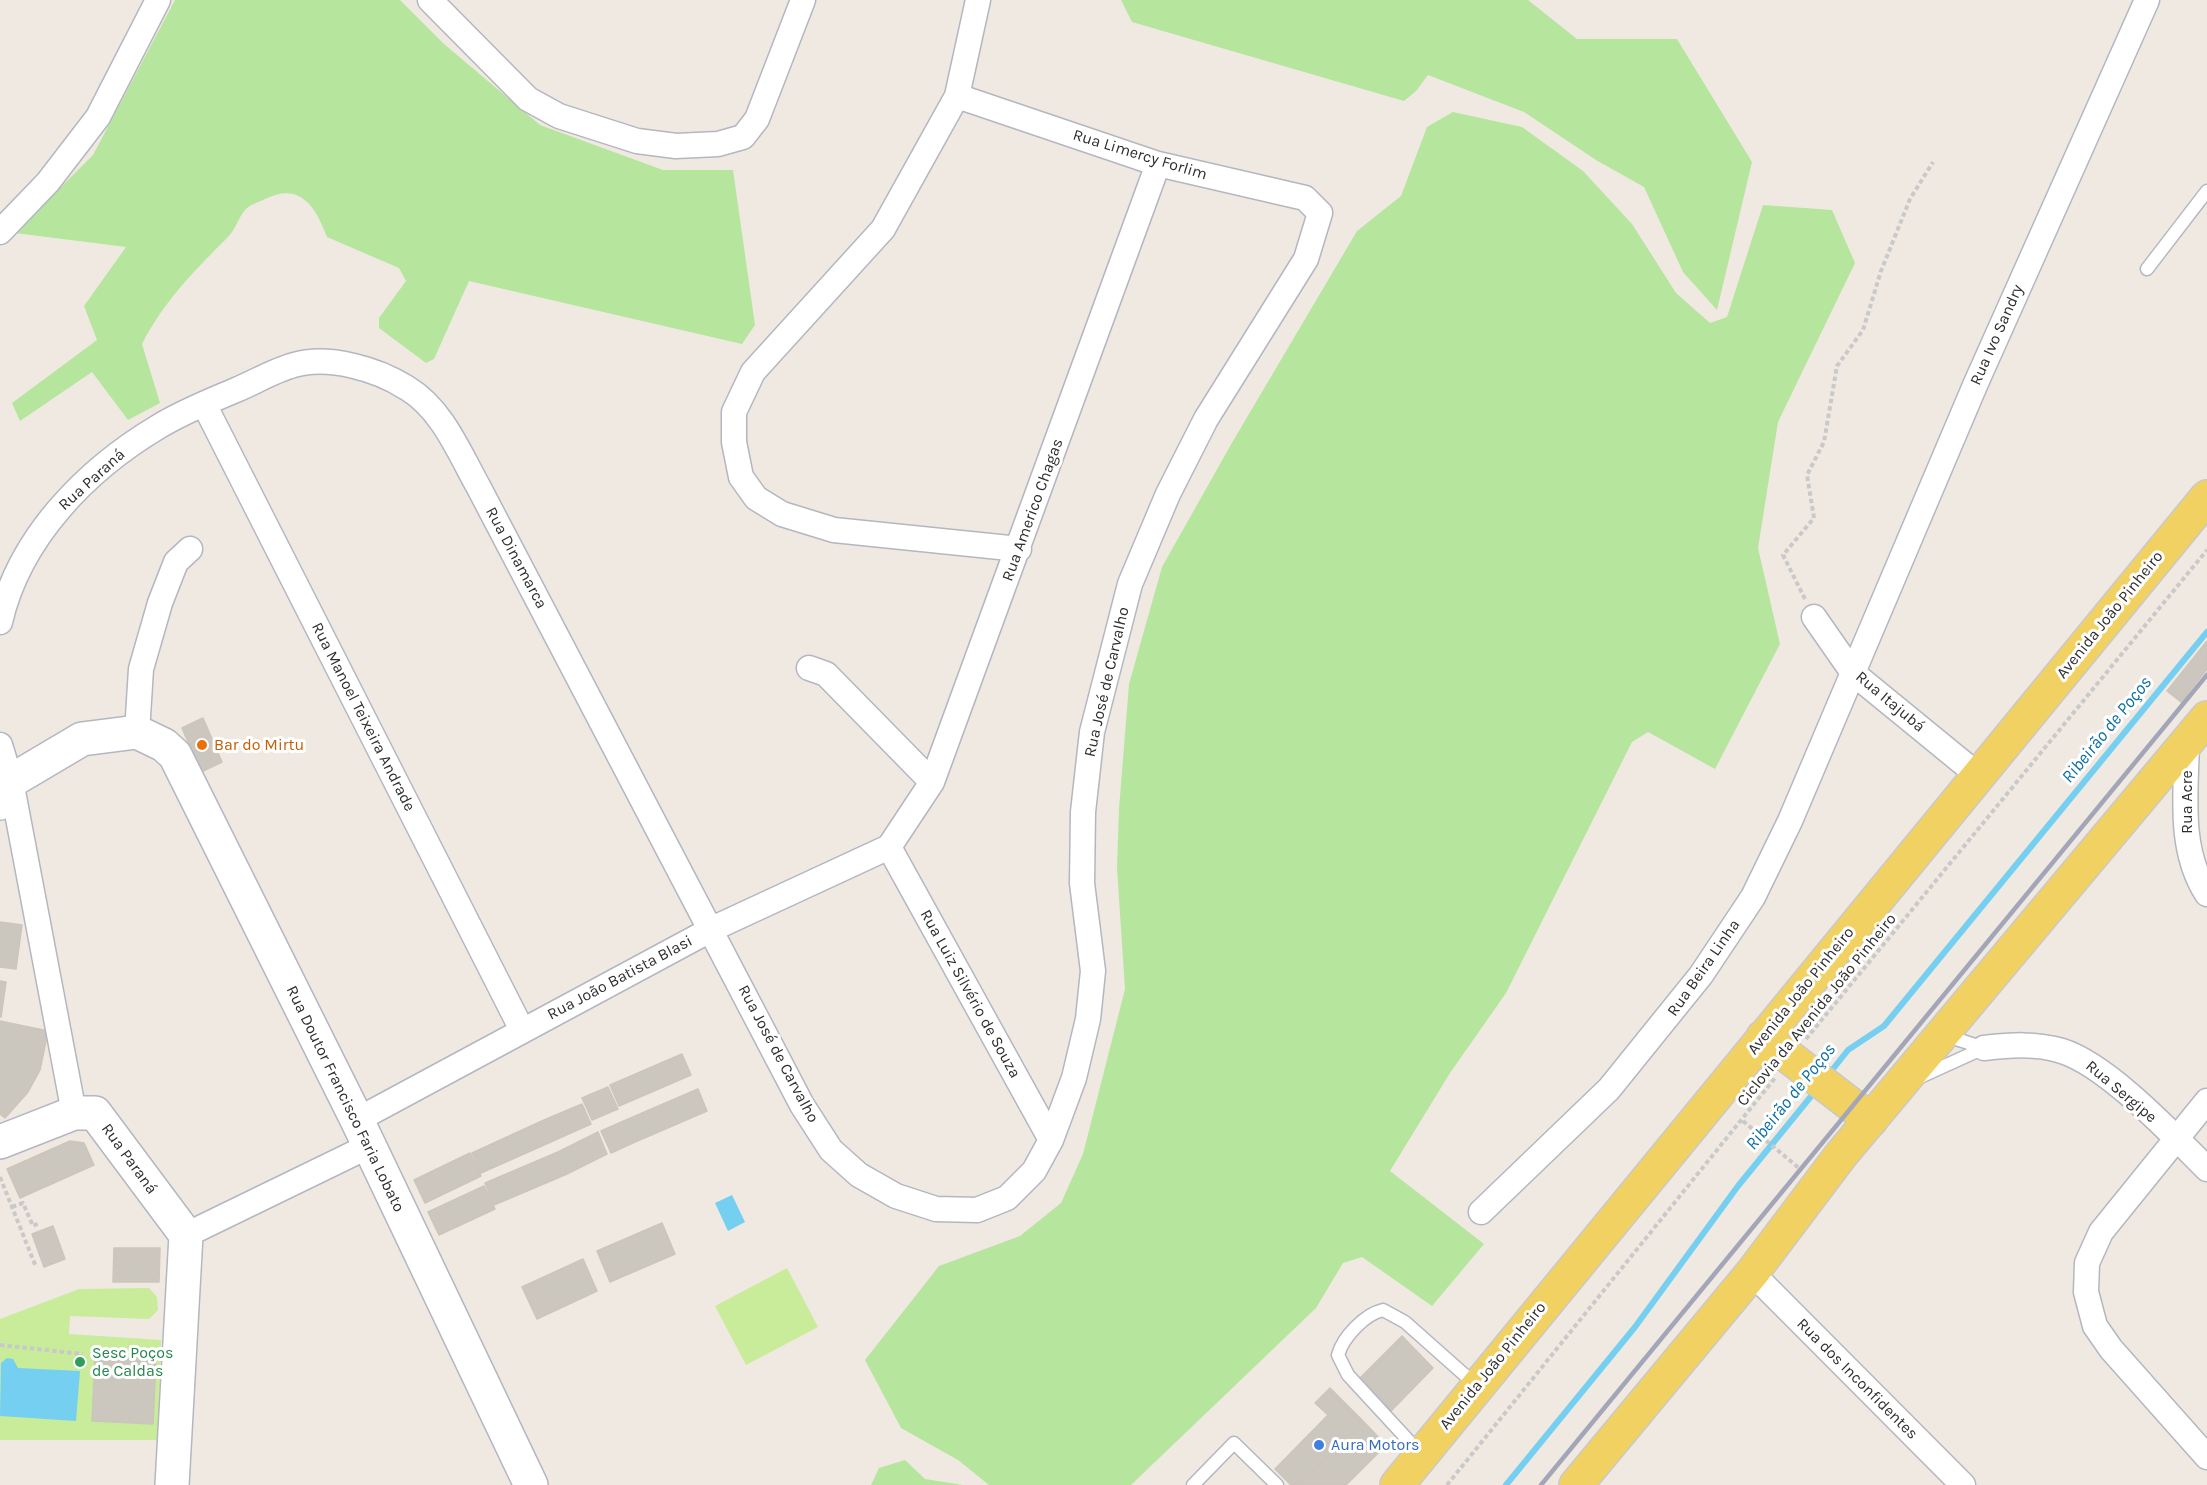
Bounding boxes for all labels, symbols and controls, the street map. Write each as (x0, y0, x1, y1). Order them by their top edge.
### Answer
street label: Rua Limercy Forlim (1070, 125, 1210, 185)
street label: Rua Ivo Sandry (1966, 282, 2028, 388)
street label: Rua Americo Chagas (998, 436, 1068, 584)
street label: Rua Paraná (55, 445, 129, 515)
street label: Rua Dinamarca (481, 504, 551, 612)
street label: Avenida João Pinheiro (2053, 547, 2167, 683)
street label: Rua José de Carvalho (1080, 605, 1134, 759)
street label: Rua Manoel Teixeira Andrade (307, 619, 419, 815)
street label: Rua Itajubá (1852, 668, 1928, 736)
water label: Ribeirão de Poços (2057, 672, 2157, 788)
place label: Bar do Mirtu (214, 735, 304, 755)
marker: Bar do Mirtu (195, 738, 209, 752)
street label: Rua Acre (2177, 770, 2197, 834)
street label: Rua Luiz Silvério de Souza (916, 906, 1024, 1082)
street label: Ciclovia da Avenida João Pinheiro (1733, 910, 1901, 1110)
street label: Rua Beira Linha (1664, 916, 1744, 1020)
street label: Avenida João Pinheiro (1744, 923, 1858, 1059)
street label: Rua João Batista Blasi (544, 932, 696, 1024)
street label: Rua José de Carvalho (734, 982, 822, 1126)
street label: Rua Doutor Francisco Faria Lobato (282, 983, 408, 1215)
water label: Ribeirão de Poços (1741, 1039, 1841, 1155)
street label: Rua Sergipe (2082, 1057, 2160, 1127)
street label: Rua Paraná (97, 1120, 161, 1198)
street label: Avenida João Pinheiro (1436, 1298, 1550, 1434)
street label: Rua dos Inconfidentes (1792, 1314, 1922, 1444)
place label: Sesc Poços de Caldas (92, 1343, 173, 1381)
marker: Sesc Poços de Caldas (73, 1355, 87, 1369)
place label: Aura Motors (1331, 1435, 1420, 1455)
marker: Aura Motors (1312, 1438, 1326, 1452)

